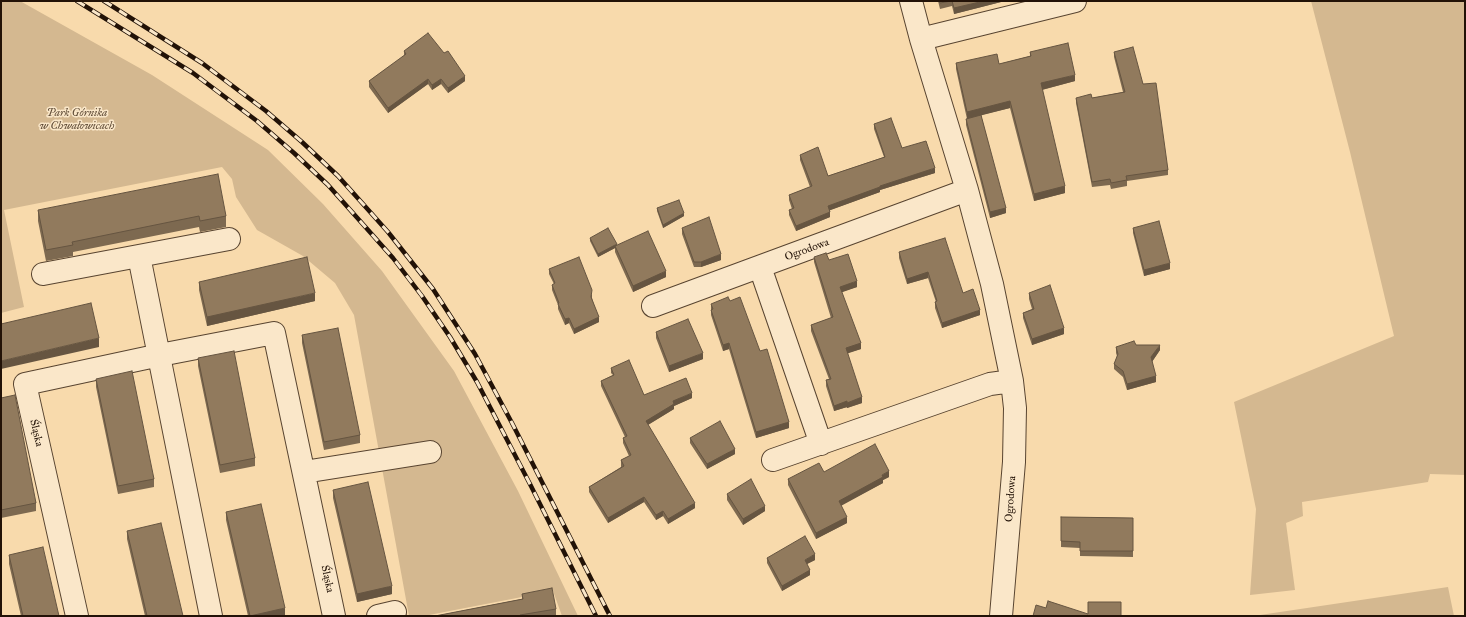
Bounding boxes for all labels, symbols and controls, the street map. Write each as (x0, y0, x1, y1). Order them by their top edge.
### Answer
park label: Park Górnika w Chwałowicach (40, 106, 114, 132)
street label: Ogrodowa (783, 236, 831, 264)
street label: Śląska (26, 418, 46, 448)
street label: Ogrodowa (1003, 476, 1019, 522)
street label: Śląska (318, 564, 336, 594)

